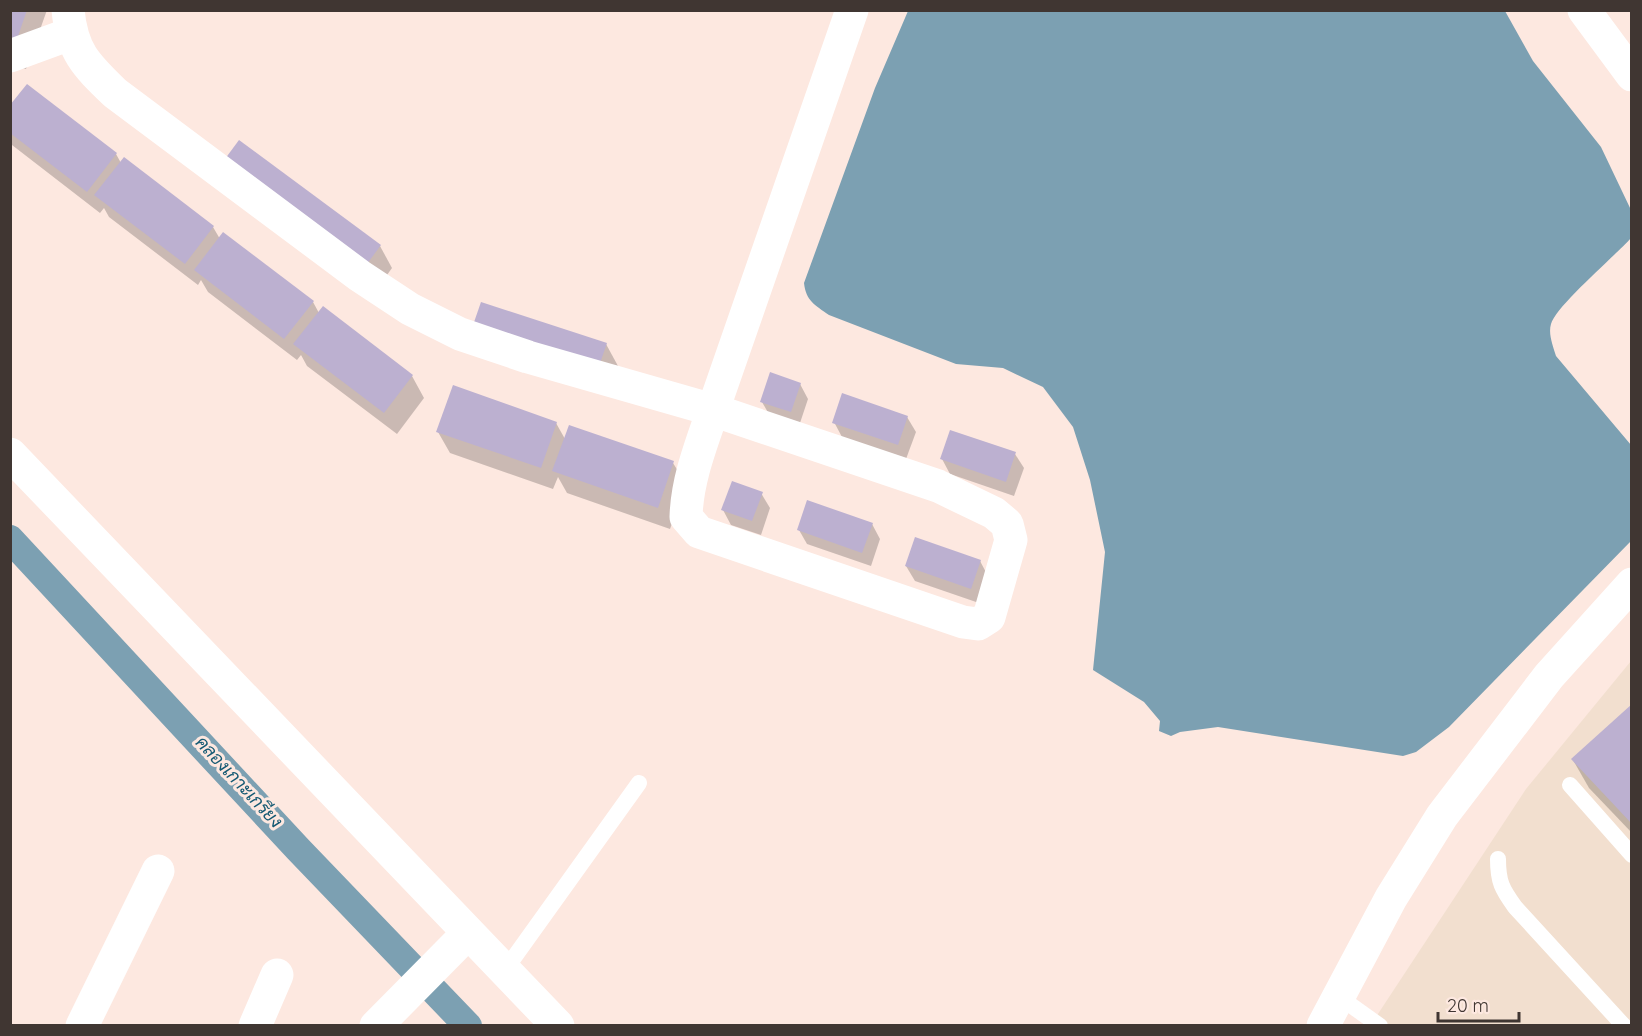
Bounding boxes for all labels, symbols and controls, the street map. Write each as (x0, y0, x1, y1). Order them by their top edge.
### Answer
water label: คลองเกาะเกรียง (191, 730, 289, 832)
scale bar (1438, 985, 1519, 1023)
text: 20 m (1447, 994, 1489, 1017)

